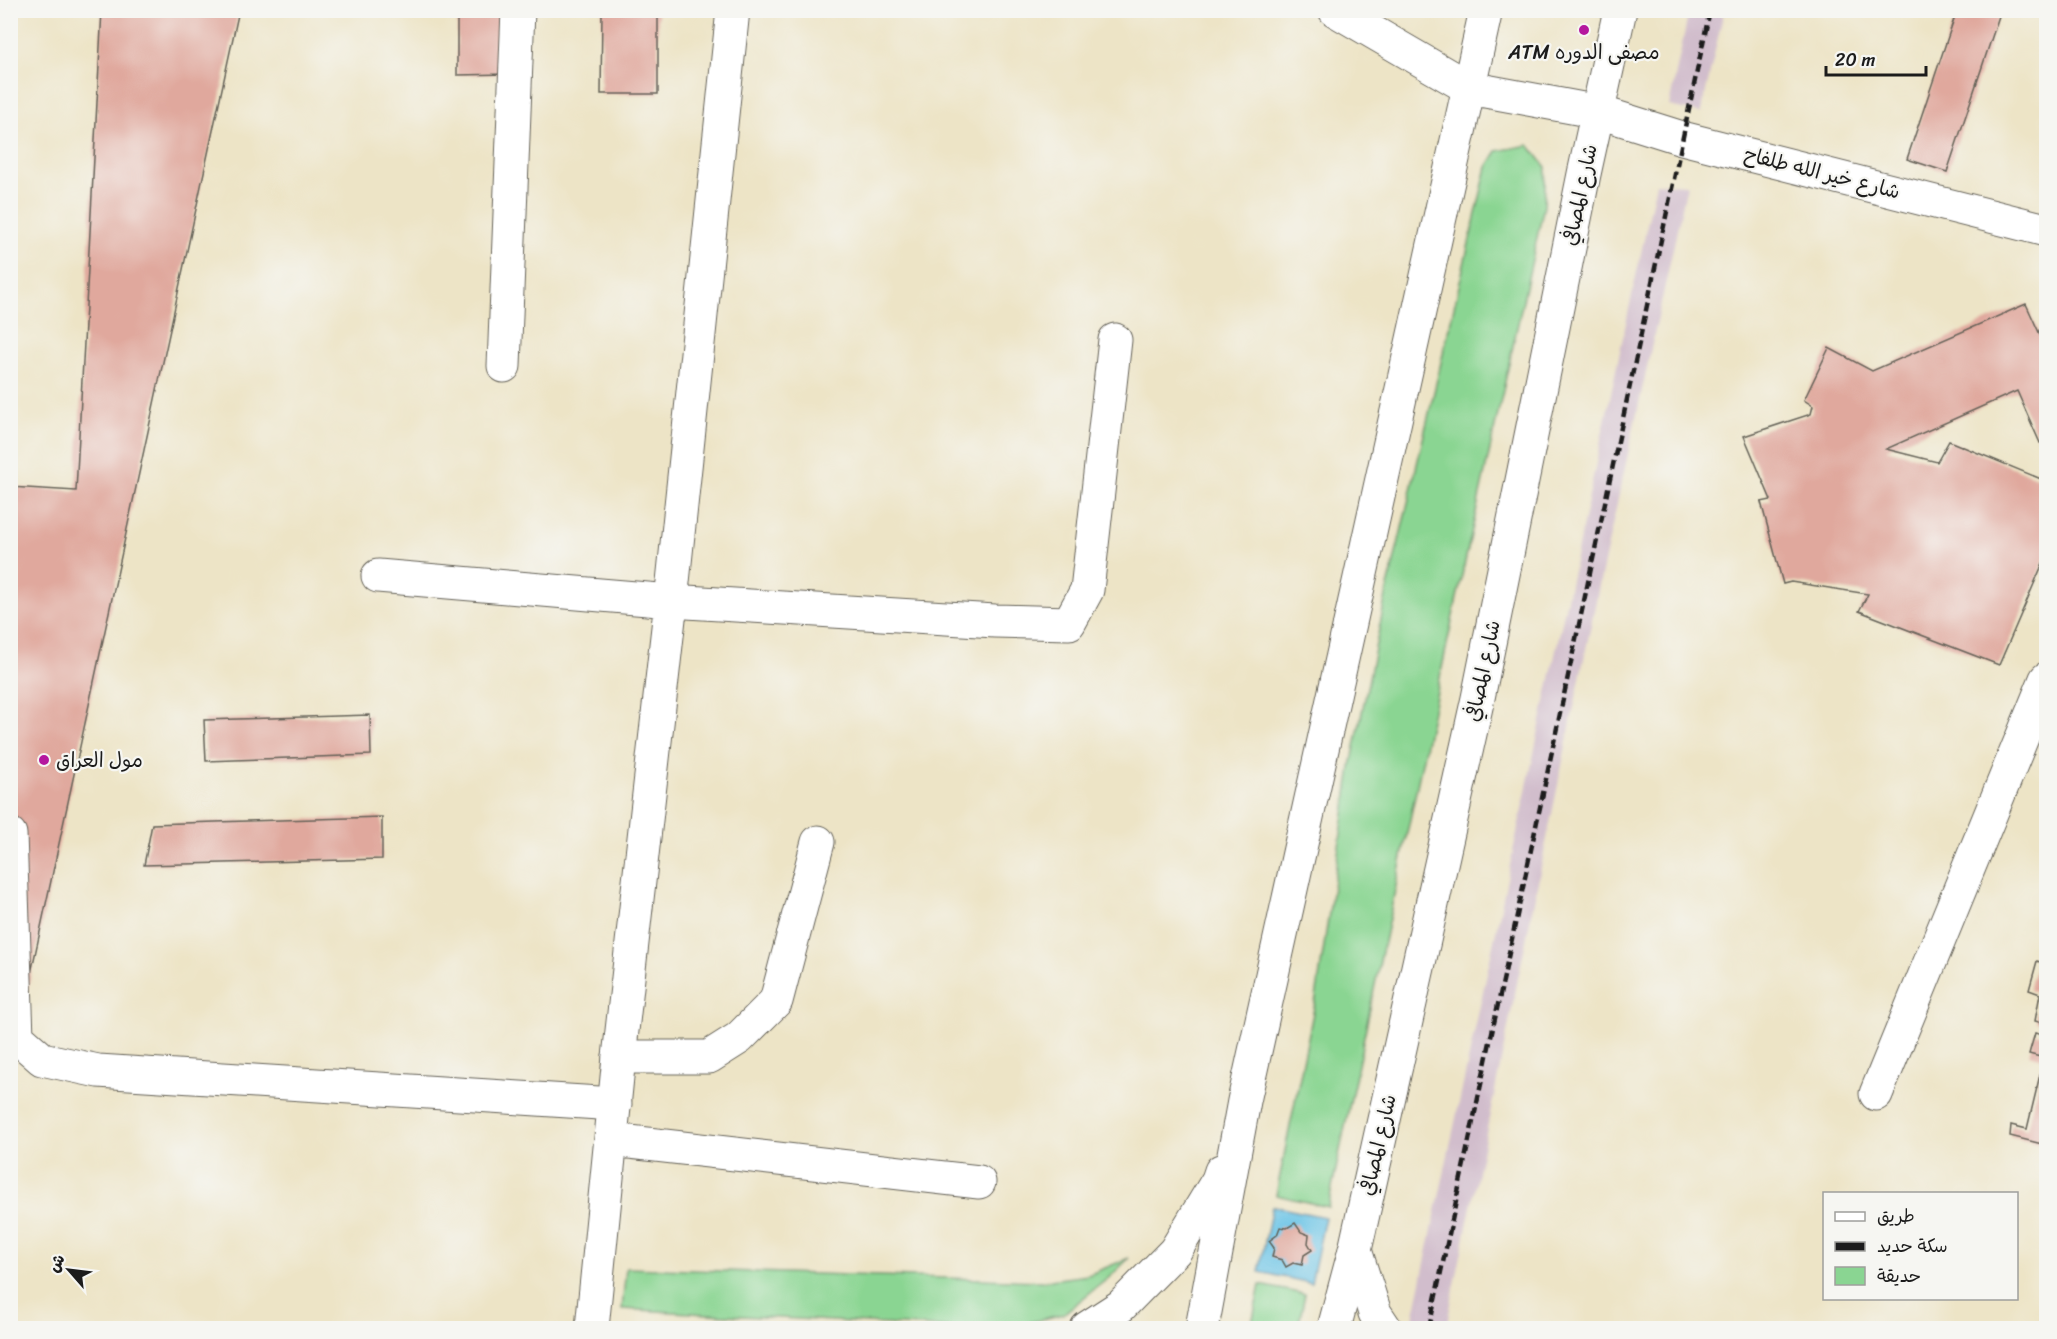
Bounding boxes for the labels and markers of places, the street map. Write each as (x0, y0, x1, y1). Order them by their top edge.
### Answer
marker: ATM مصفى الدوره (1577, 23, 1591, 37)
place label: ATM مصفى الدوره (1507, 35, 1660, 70)
place label: مول العراق (56, 743, 143, 778)
marker: مول العراق (37, 753, 51, 767)

